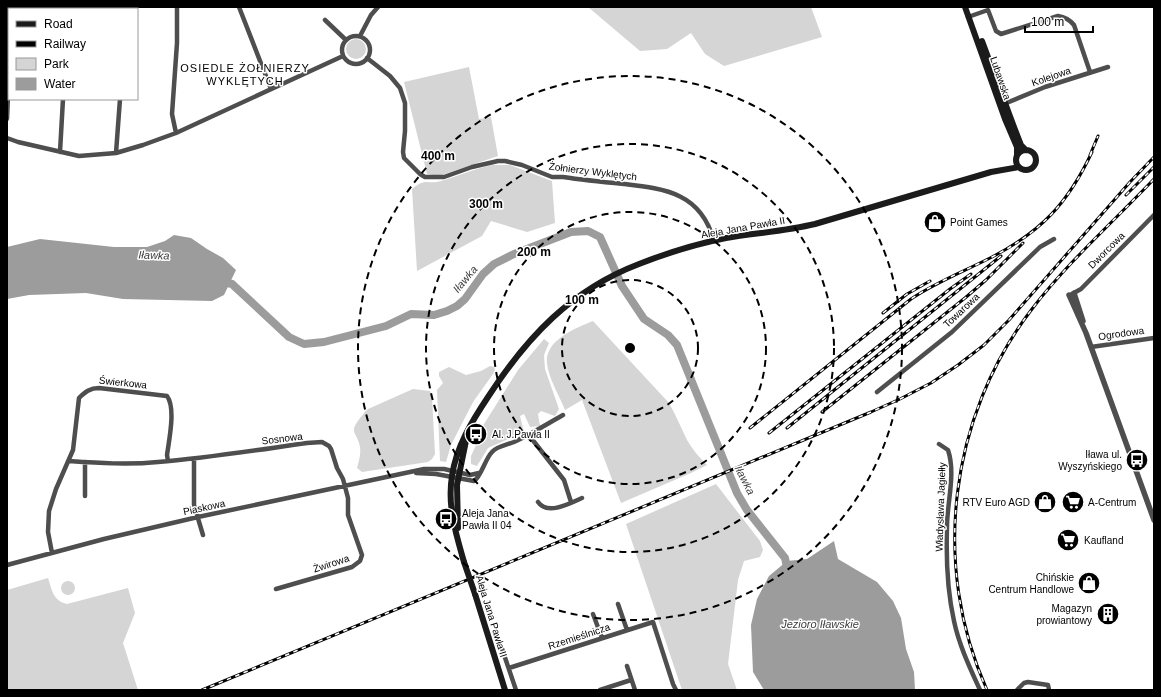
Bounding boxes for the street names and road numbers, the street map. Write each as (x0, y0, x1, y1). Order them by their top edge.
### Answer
street label: Lubawska (988, 55, 1013, 102)
street label: Kolejowa (1030, 65, 1073, 88)
street label: Żołnierzy Wyklętych (548, 160, 638, 182)
street label: Aleja Jana Pawła II (700, 215, 786, 240)
street label: Dworcowa (1086, 230, 1127, 271)
street label: Towarowa (941, 291, 982, 330)
street label: Ogrodowa (1097, 325, 1145, 342)
street label: Świerkowa (98, 374, 148, 391)
street label: Sosnowa (261, 430, 304, 446)
street label: Władysława Jagiełły (933, 462, 948, 552)
street label: Piaskowa (182, 498, 227, 517)
street label: Żwirowa (311, 551, 351, 574)
street label: Aleja Jana Pawła II (474, 574, 509, 658)
street label: Rzemieślnicza (547, 621, 612, 652)

